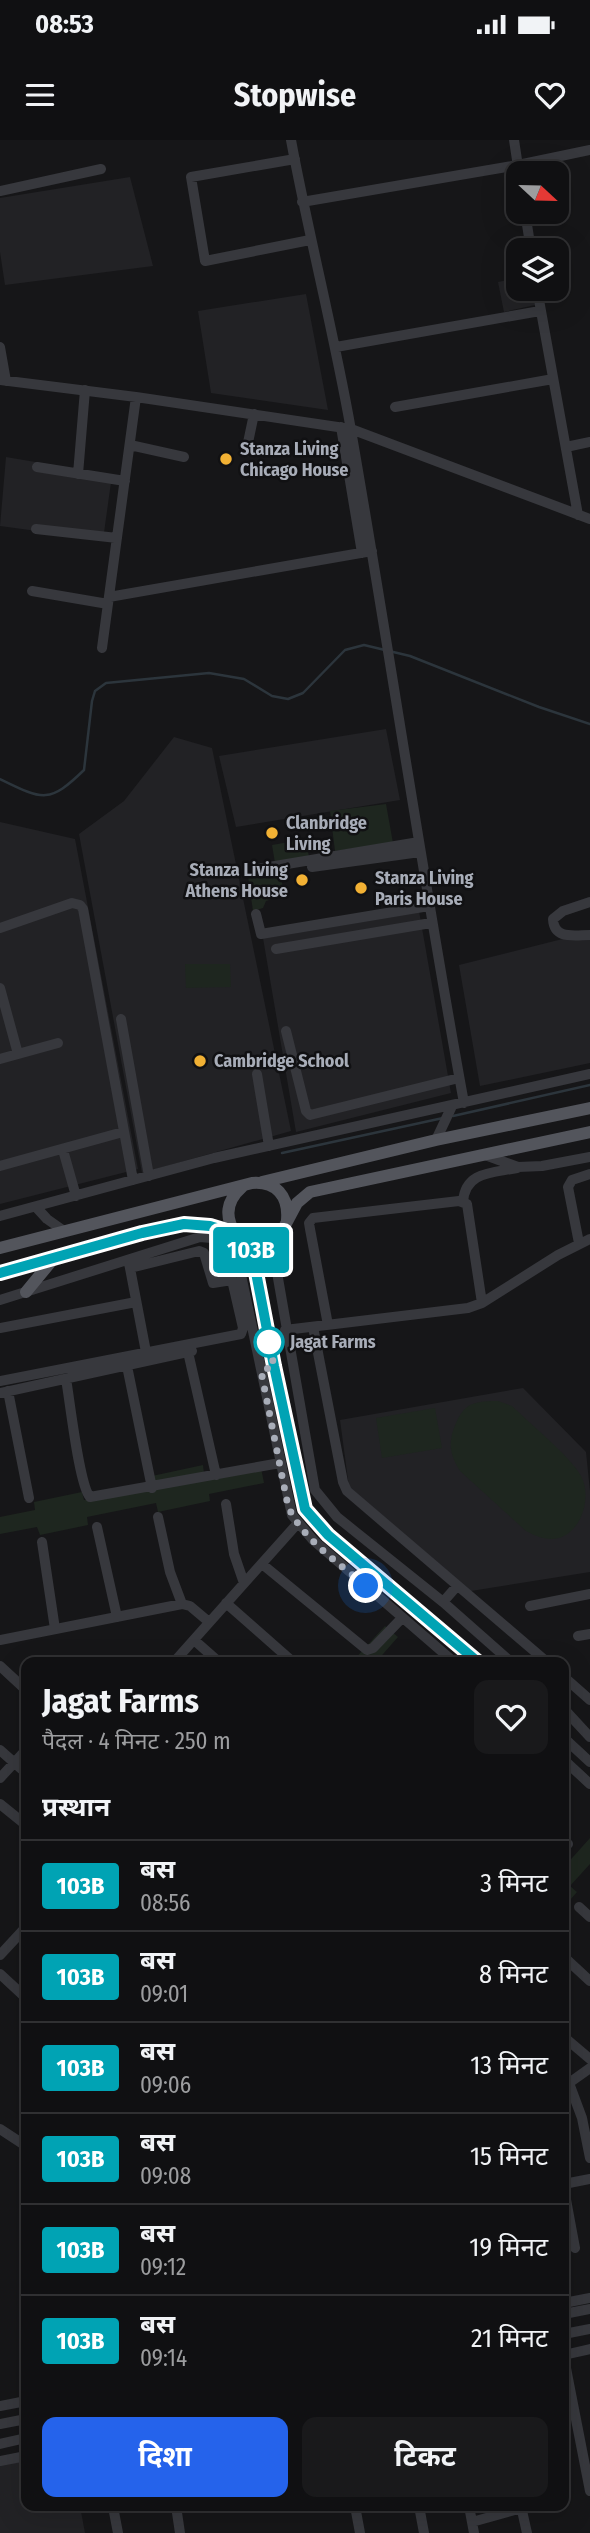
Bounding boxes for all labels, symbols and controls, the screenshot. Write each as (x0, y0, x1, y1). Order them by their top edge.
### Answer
text: 08:53 (35, 9, 94, 40)
icon: menu (21, 76, 59, 114)
text: Stopwise (234, 76, 356, 114)
icon: heart (531, 76, 569, 114)
north arrow (506, 161, 569, 224)
map controls (506, 161, 569, 301)
button: layers (506, 238, 569, 301)
place label: Stanza Living Chicago House (240, 438, 349, 481)
marker: Stanza Living Chicago House (218, 451, 234, 467)
place label: Clanbridge Living (286, 812, 367, 855)
marker: Clanbridge Living (264, 825, 280, 841)
place label: Stanza Living Athens House (184, 859, 288, 902)
place label: Stanza Living Paris House (375, 867, 473, 910)
marker: Stanza Living Athens House (294, 872, 310, 888)
marker: Stanza Living Paris House (353, 880, 369, 896)
place label: Cambridge School (214, 1050, 349, 1072)
marker: Cambridge School (192, 1053, 208, 1069)
line badge: 103B (202, 1227, 300, 1273)
text: 103B (227, 1236, 275, 1264)
marker: Jagat Farms (254, 1327, 284, 1357)
place label: Jagat Farms (289, 1331, 376, 1353)
your location (348, 1568, 383, 1603)
button: heart (474, 1680, 548, 1754)
text: Jagat Farms (42, 1681, 199, 1721)
text: पैदल · 4 मिनट · 250 m (42, 1727, 231, 1755)
text: प्रस्थान (42, 1792, 110, 1823)
text: बस (140, 1854, 175, 1885)
text: 3 मिनट (480, 1868, 548, 1899)
text: 103B (57, 1872, 104, 1900)
text: 08:56 (140, 1889, 190, 1917)
text: बस (140, 1945, 175, 1976)
text: 8 मिनट (479, 1959, 548, 1990)
text: 103B (57, 1963, 104, 1991)
text: 09:01 (140, 1980, 188, 2008)
text: बस (140, 2036, 175, 2067)
text: 13 मिनट (470, 2050, 548, 2081)
text: 103B (57, 2054, 104, 2082)
text: 09:06 (140, 2071, 191, 2099)
text: बस (140, 2127, 175, 2158)
text: 15 मिनट (470, 2141, 548, 2172)
text: 103B (57, 2145, 104, 2173)
text: 09:08 (140, 2162, 191, 2190)
text: बस (140, 2218, 175, 2249)
text: 19 मिनट (469, 2232, 548, 2263)
text: 103B (57, 2236, 104, 2264)
text: 09:12 (140, 2253, 186, 2281)
text: बस (140, 2309, 175, 2340)
text: 21 मिनट (471, 2323, 548, 2354)
text: 103B (57, 2327, 104, 2355)
text: 09:14 (140, 2344, 187, 2372)
button: दिशा (42, 2417, 288, 2497)
button: टिकट (302, 2417, 548, 2497)

